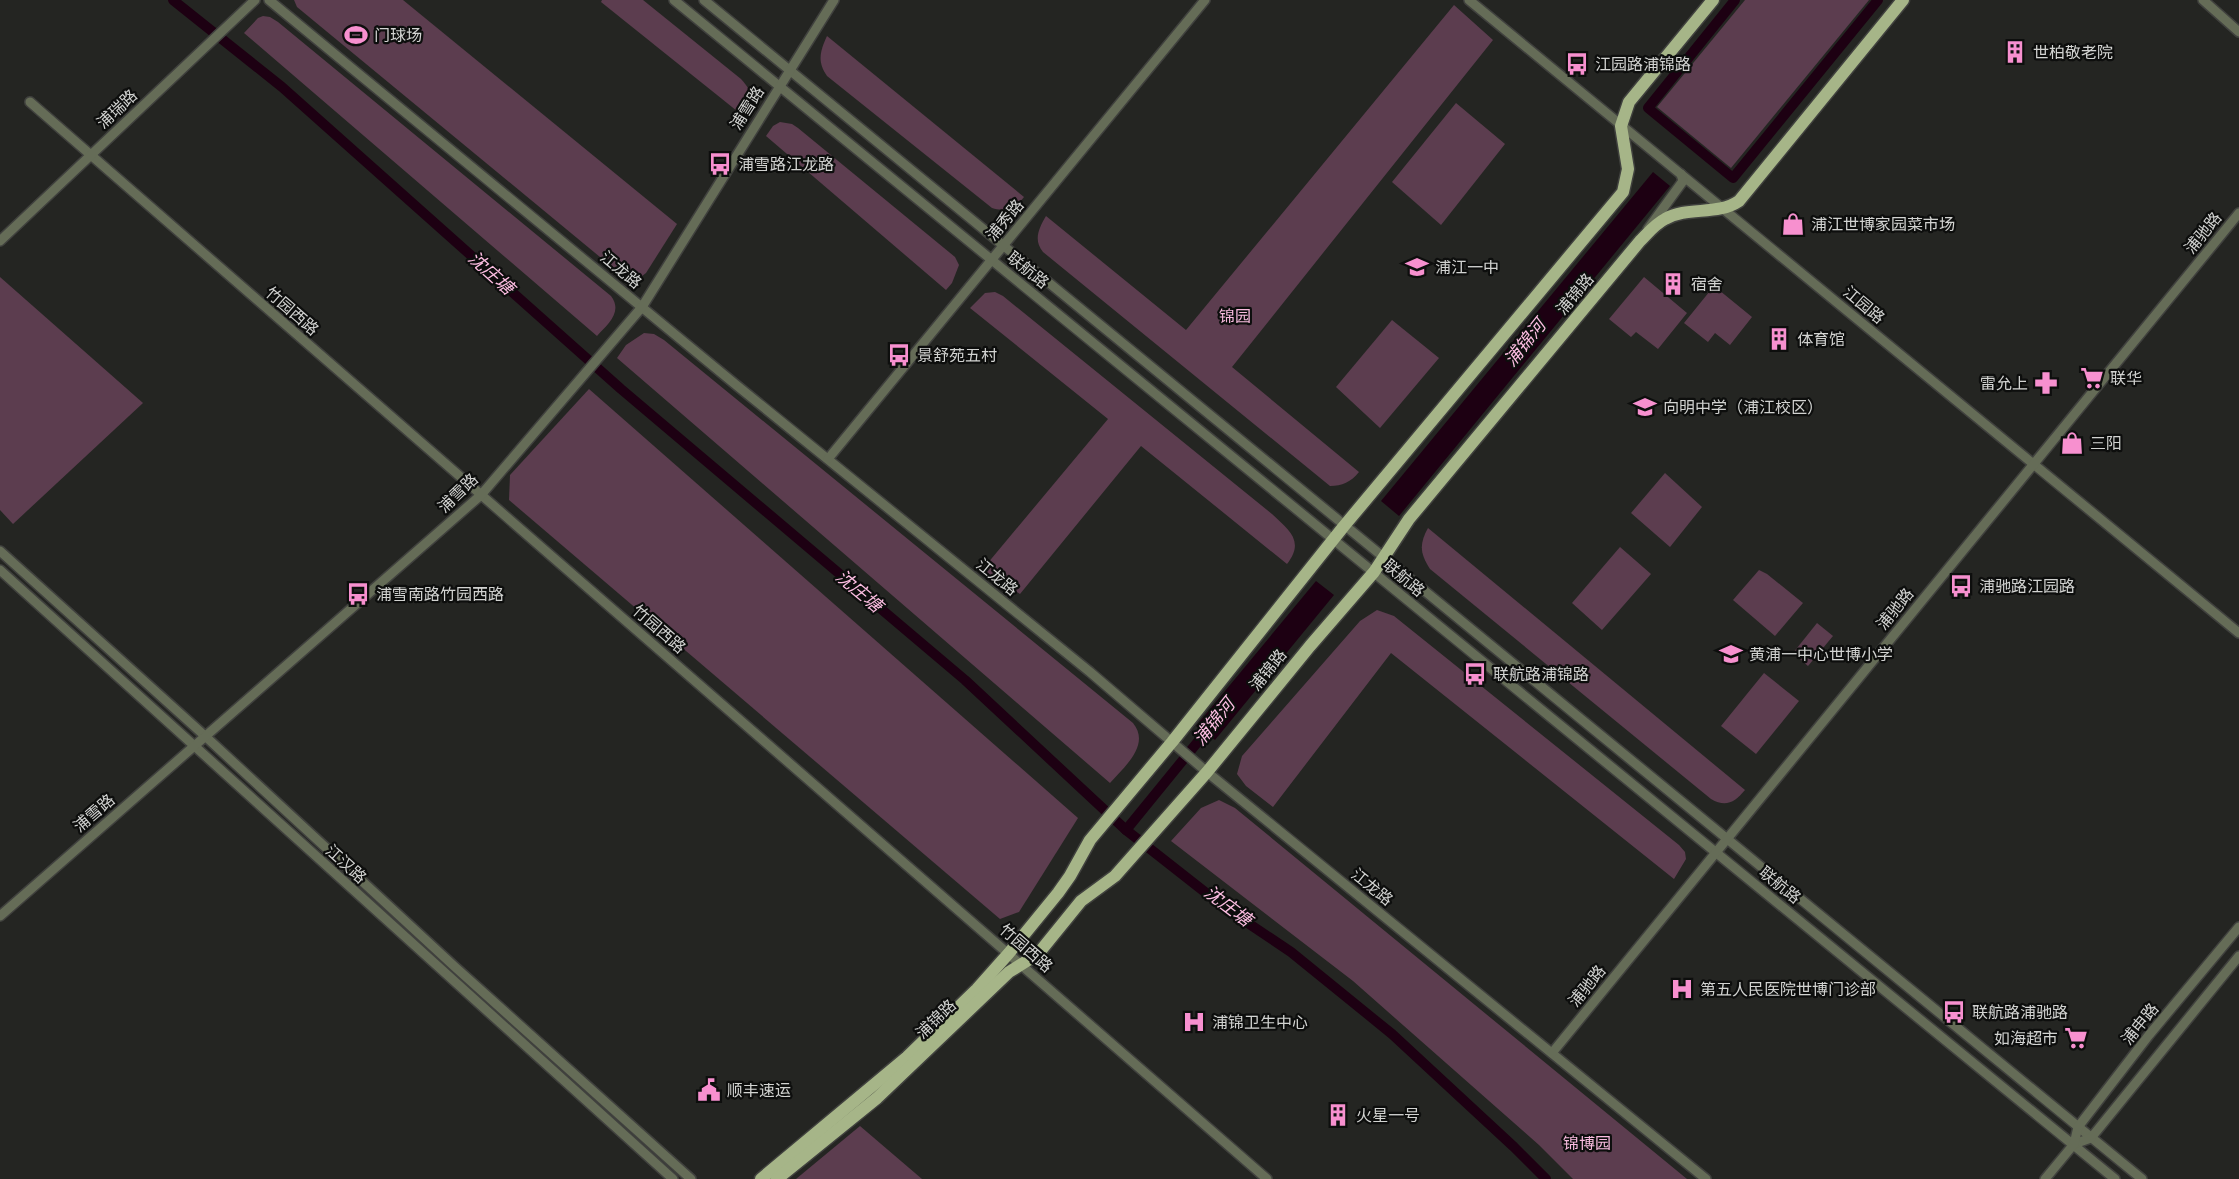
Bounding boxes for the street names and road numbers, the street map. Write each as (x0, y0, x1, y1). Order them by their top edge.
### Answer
street label: 浦雪路 (727, 83, 767, 133)
street label: 浦瑞路 (94, 86, 140, 132)
street label: 浦秀路 (983, 196, 1027, 244)
street label: 浦驰路 (2181, 209, 2225, 257)
street label: 江龙路 (597, 248, 645, 292)
street label: 联航路 (1004, 248, 1052, 292)
street label: 浦锦路 (1553, 270, 1597, 318)
street label: 江园路 (1840, 283, 1888, 327)
street label: 竹园西路 (262, 284, 322, 338)
street label: 浦雪路 (435, 470, 481, 516)
street label: 江龙路 (973, 555, 1021, 599)
street label: 联航路 (1380, 556, 1428, 600)
street label: 浦驰路 (1873, 585, 1917, 633)
street label: 竹园西路 (629, 602, 689, 656)
street label: 浦锦路 (1246, 646, 1290, 694)
street label: 浦雪路 (70, 791, 118, 835)
street label: 江汉路 (322, 842, 370, 886)
street label: 联航路 (1756, 863, 1804, 907)
street label: 江龙路 (1348, 865, 1396, 909)
street label: 竹园西路 (996, 921, 1056, 975)
street label: 浦驰路 (1565, 962, 1609, 1010)
street label: 浦锦路 (913, 996, 959, 1042)
street label: 浦申路 (2118, 1000, 2162, 1048)

